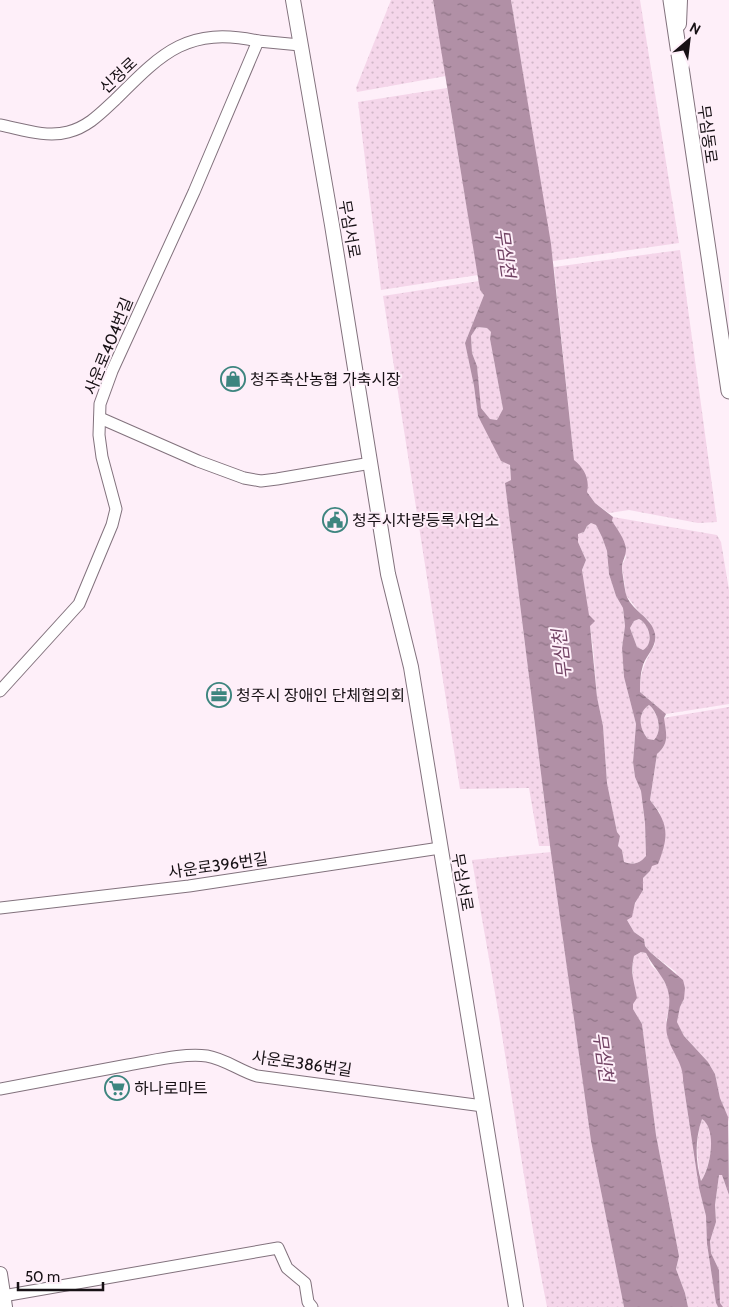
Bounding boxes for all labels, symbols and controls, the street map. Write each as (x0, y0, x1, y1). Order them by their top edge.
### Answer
north arrow (664, 15, 714, 65)
text: N (687, 18, 704, 39)
street label: 신정로 (96, 53, 141, 97)
street label: 무심동로 (694, 104, 721, 165)
street label: 무심서로 (335, 198, 364, 260)
water label: 무심천 (491, 227, 520, 282)
street label: 사운로404번길 (80, 295, 137, 398)
shop icon: 청주축산농협 가축시장 (220, 366, 246, 392)
place label: 청주축산농협 가축시장 (250, 370, 401, 389)
public building icon: 청주시차량등록사업소 (322, 507, 348, 533)
place label: 청주시차량등록사업소 (352, 511, 499, 530)
water label: 무심천 (548, 626, 576, 680)
office icon: 청주시 장애인 단체협의회 (206, 682, 232, 708)
place label: 청주시 장애인 단체협의회 (236, 686, 405, 705)
street label: 사운로396번길 (167, 849, 269, 882)
street label: 무심서로 (448, 851, 477, 913)
water label: 무심천 (589, 1031, 618, 1086)
street label: 사운로386번길 (251, 1047, 353, 1080)
supermarket icon: 하나로마트 (104, 1075, 130, 1101)
place label: 하나로마트 (134, 1079, 208, 1098)
scale bar (18, 1260, 102, 1292)
text: 50 m (25, 1268, 60, 1286)

